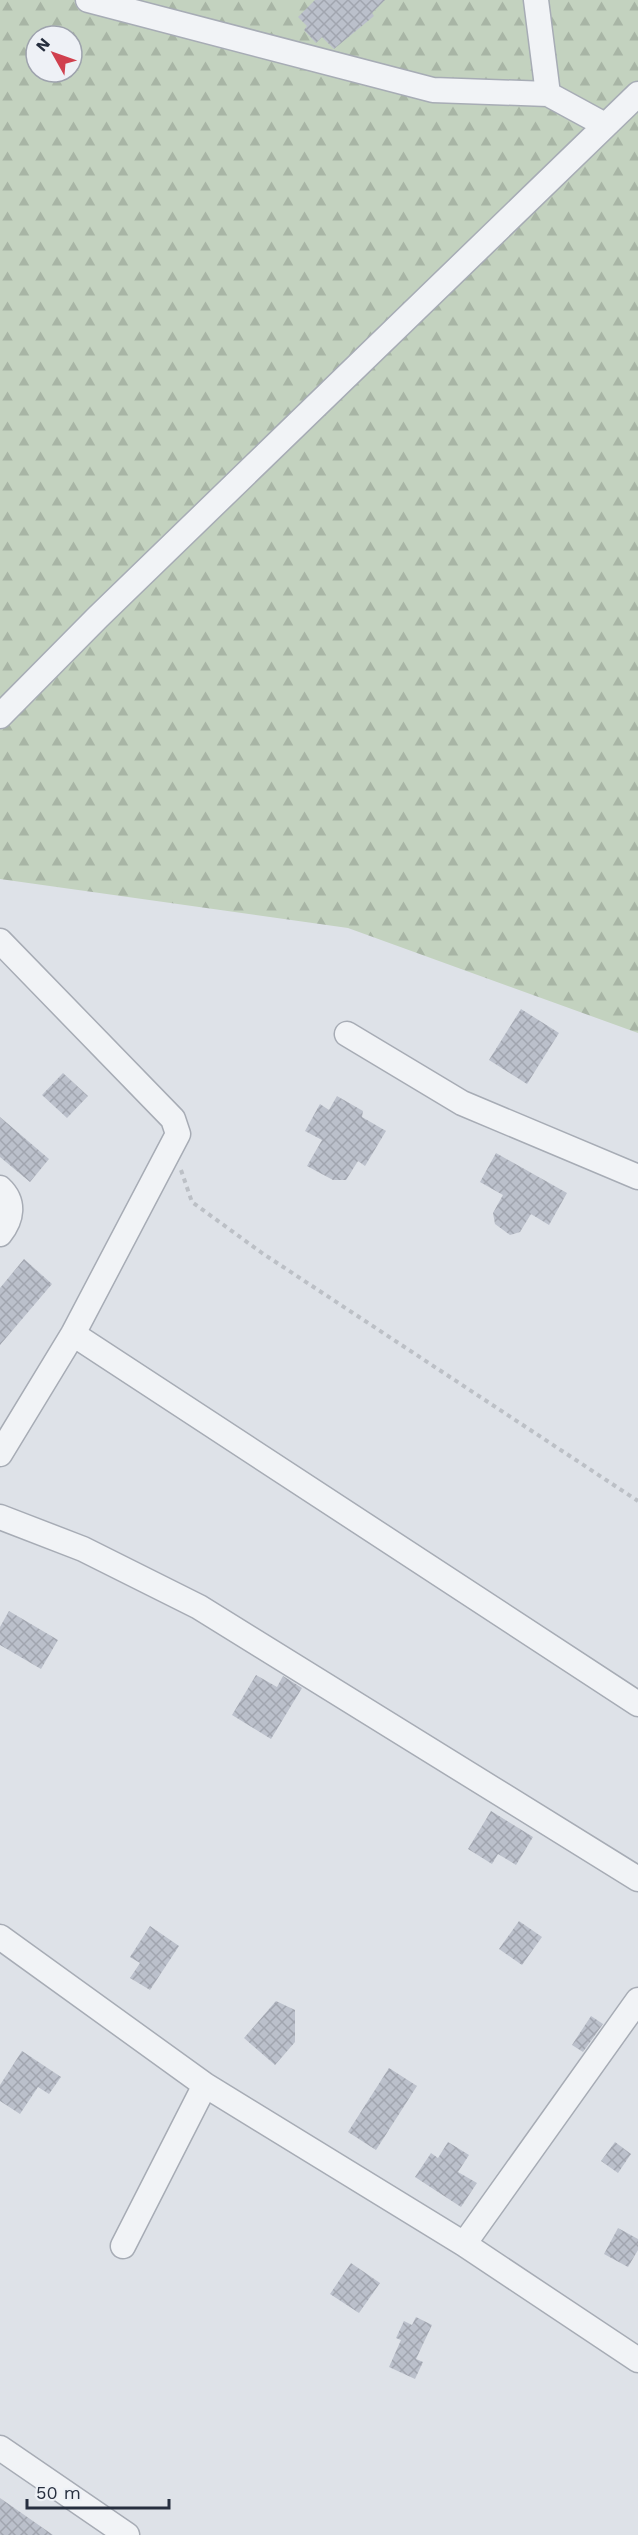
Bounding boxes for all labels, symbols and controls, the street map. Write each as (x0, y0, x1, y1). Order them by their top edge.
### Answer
north arrow (24, 24, 84, 84)
text: N (32, 34, 54, 55)
scale bar (27, 2472, 170, 2510)
text: 50 m (36, 2482, 81, 2503)

